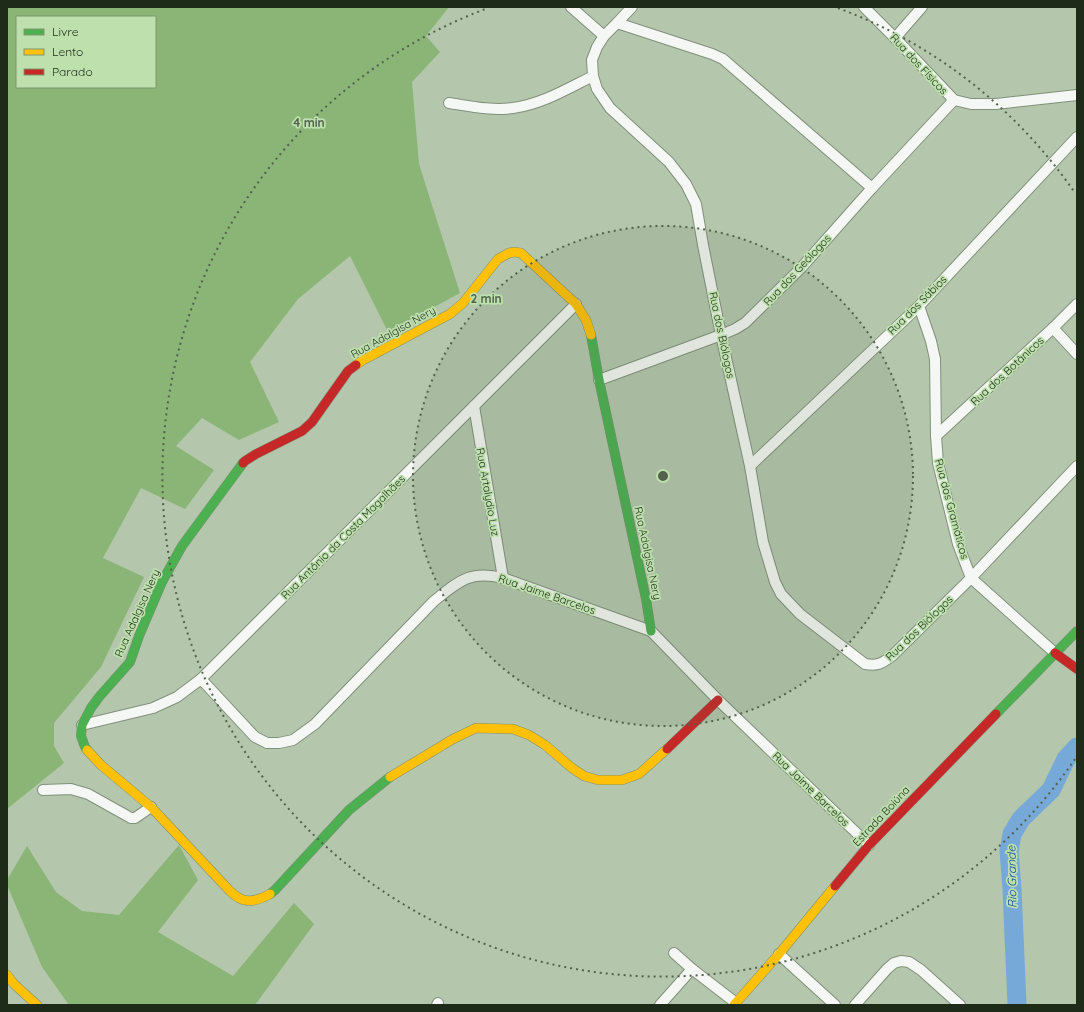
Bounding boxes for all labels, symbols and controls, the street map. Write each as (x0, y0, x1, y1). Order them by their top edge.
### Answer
legend (16, 16, 156, 88)
text: Livre (52, 24, 79, 39)
street label: Rua dos Físicos (887, 31, 951, 97)
text: Lento (52, 44, 83, 59)
text: Parado (52, 64, 93, 79)
text: 4 min (293, 115, 325, 130)
street label: Rua dos Geólogos (760, 231, 834, 309)
street label: Rua dos Sábios (884, 272, 950, 338)
street label: Rua dos Biólogos (706, 290, 738, 380)
text: 2 min (470, 291, 502, 306)
street label: Rua Adalgisa Nery (348, 303, 438, 361)
street label: Rua dos Botânicos (967, 333, 1047, 409)
street label: Rua Artalydio Luz (473, 447, 503, 537)
street label: Rua dos Gramáticos (932, 457, 972, 561)
centre of rings (656, 469, 670, 483)
street label: Rua Antônio da Costa Magalhães (278, 472, 408, 602)
street label: Rua Adalgisa Nery (631, 505, 665, 601)
street label: Rua Adalgisa Nery (111, 567, 163, 659)
street label: Rua Jaime Barcelos (497, 571, 597, 617)
street label: Rua dos Biólogos (882, 592, 956, 664)
street label: Rua Jaime Barcelos (770, 749, 852, 829)
street label: Estrada Boiúna (849, 783, 913, 849)
water label: Rio Grande (1003, 845, 1020, 908)

